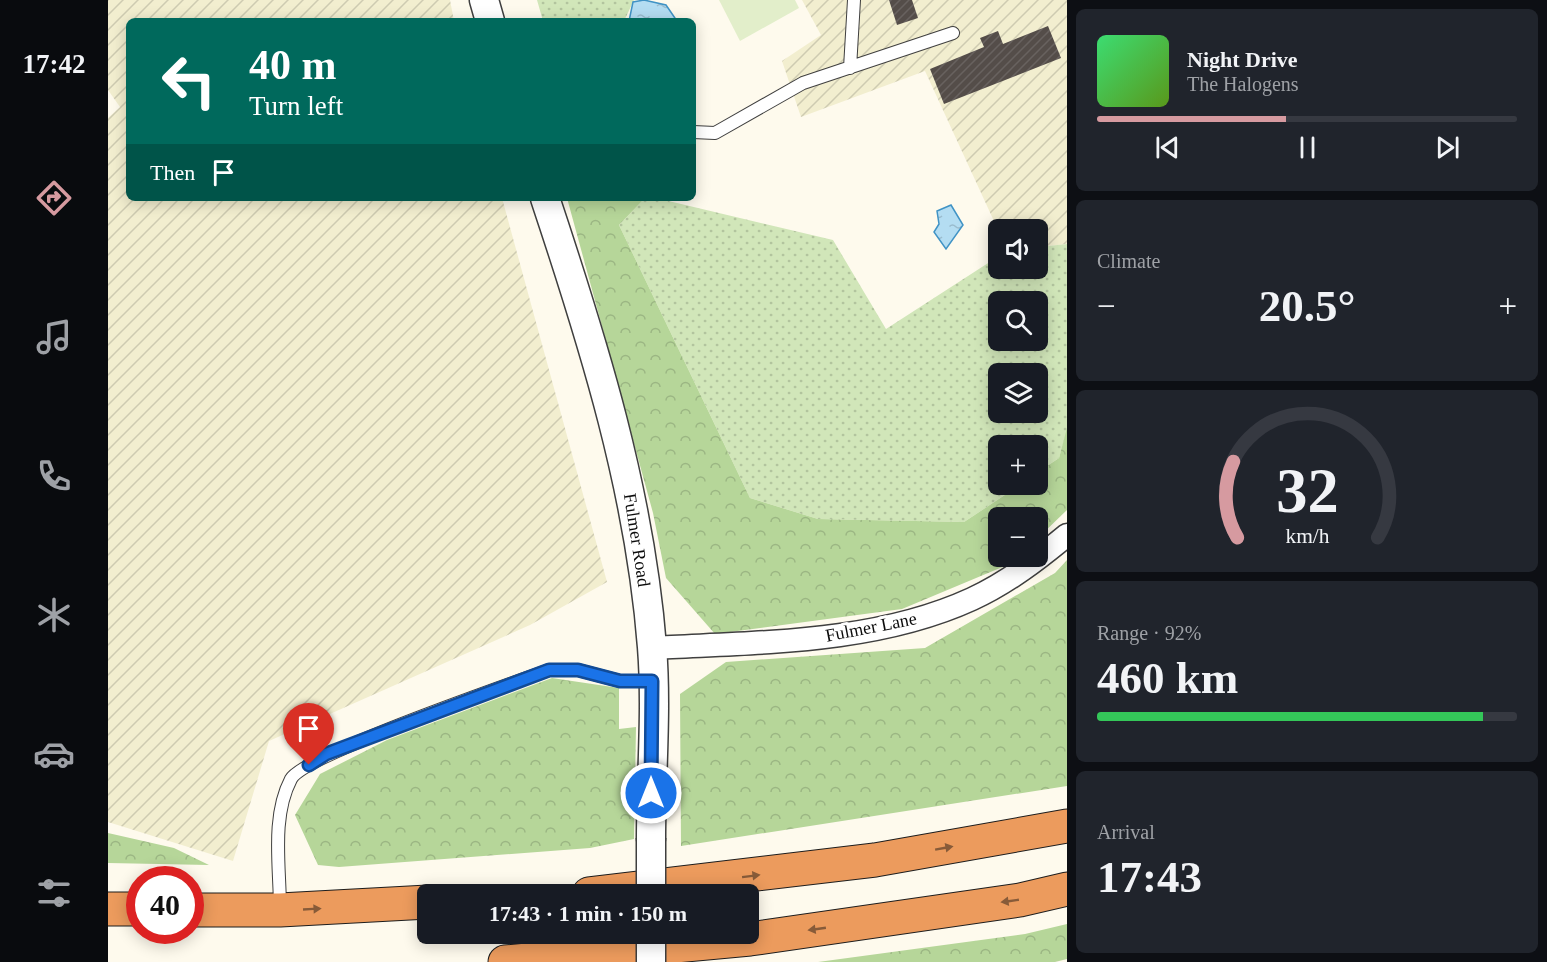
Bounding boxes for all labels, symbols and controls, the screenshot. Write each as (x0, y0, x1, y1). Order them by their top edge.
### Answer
icon: left (150, 42, 228, 120)
text: 40 m (249, 42, 337, 88)
text: Night Drive (1187, 47, 1298, 72)
text: 17:42 (23, 49, 86, 79)
text: The Halogens (1187, 73, 1299, 95)
text: Turn left (249, 91, 343, 121)
icon: previous (1151, 131, 1184, 164)
icon: pause (1291, 131, 1324, 164)
icon: next (1431, 131, 1464, 164)
icon: arrive (207, 156, 240, 189)
text: Then (150, 160, 195, 185)
icon: directions (33, 177, 75, 219)
map controls (988, 219, 1048, 567)
button: sound (988, 219, 1048, 279)
text: Climate (1097, 250, 1160, 272)
text: 20.5° (1259, 281, 1355, 331)
text: − (1097, 288, 1116, 324)
text: + (1498, 288, 1517, 324)
button: search (988, 291, 1048, 351)
icon: music (33, 316, 75, 358)
button: layers (988, 363, 1048, 423)
button: + (988, 435, 1048, 495)
icon: phone (33, 455, 75, 497)
text: 32 (1276, 456, 1338, 525)
street label: Fulmer Road (620, 492, 654, 588)
button: − (988, 507, 1048, 567)
text: km/h (1285, 524, 1329, 548)
icon: climate (33, 594, 75, 636)
street label: Fulmer Lane (824, 608, 918, 646)
text: Range · 92% (1097, 622, 1201, 644)
text: 460 km (1097, 653, 1238, 703)
pin (283, 703, 334, 765)
icon: arrive (292, 712, 325, 745)
icon: car (33, 733, 75, 775)
position arrow (619, 761, 683, 825)
text: Arrival (1097, 821, 1155, 843)
one-way arrow (935, 843, 954, 852)
text: 17:43 (1097, 852, 1202, 902)
speed limit sign: 40 (126, 866, 204, 944)
one-way arrow (742, 871, 761, 880)
icon: filters (33, 872, 75, 914)
one-way arrow (1000, 897, 1019, 906)
text: 17:43 · 1 min · 150 m (489, 901, 687, 926)
one-way arrow (302, 904, 321, 913)
one-way arrow (807, 925, 826, 934)

